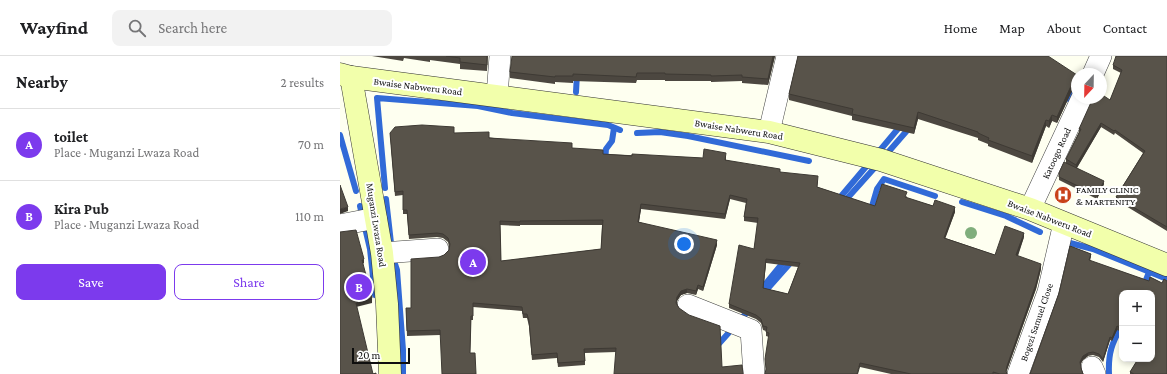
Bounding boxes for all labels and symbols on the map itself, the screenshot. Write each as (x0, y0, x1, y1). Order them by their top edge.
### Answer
north arrow (1071, 68, 1107, 104)
street label: Bwaise Nabweru Road (373, 76, 464, 97)
street label: Bwaise Nabweru Road (694, 117, 785, 142)
street label: Katoogo Road (1040, 125, 1073, 181)
street label: Muganzi Lwaza Road (364, 182, 389, 269)
place label: FAMILY CLINIC & MARTENITY (1076, 184, 1139, 207)
hospital icon: FAMILY CLINIC & MARTENITY (1053, 185, 1073, 205)
street label: Bwaise Nabweru Road (1006, 197, 1094, 240)
your location (674, 234, 694, 254)
pin: A (460, 247, 486, 277)
pin: B (346, 272, 372, 302)
street label: Bogezi Samuel Close (1018, 281, 1055, 363)
scale bar (352, 346, 410, 365)

